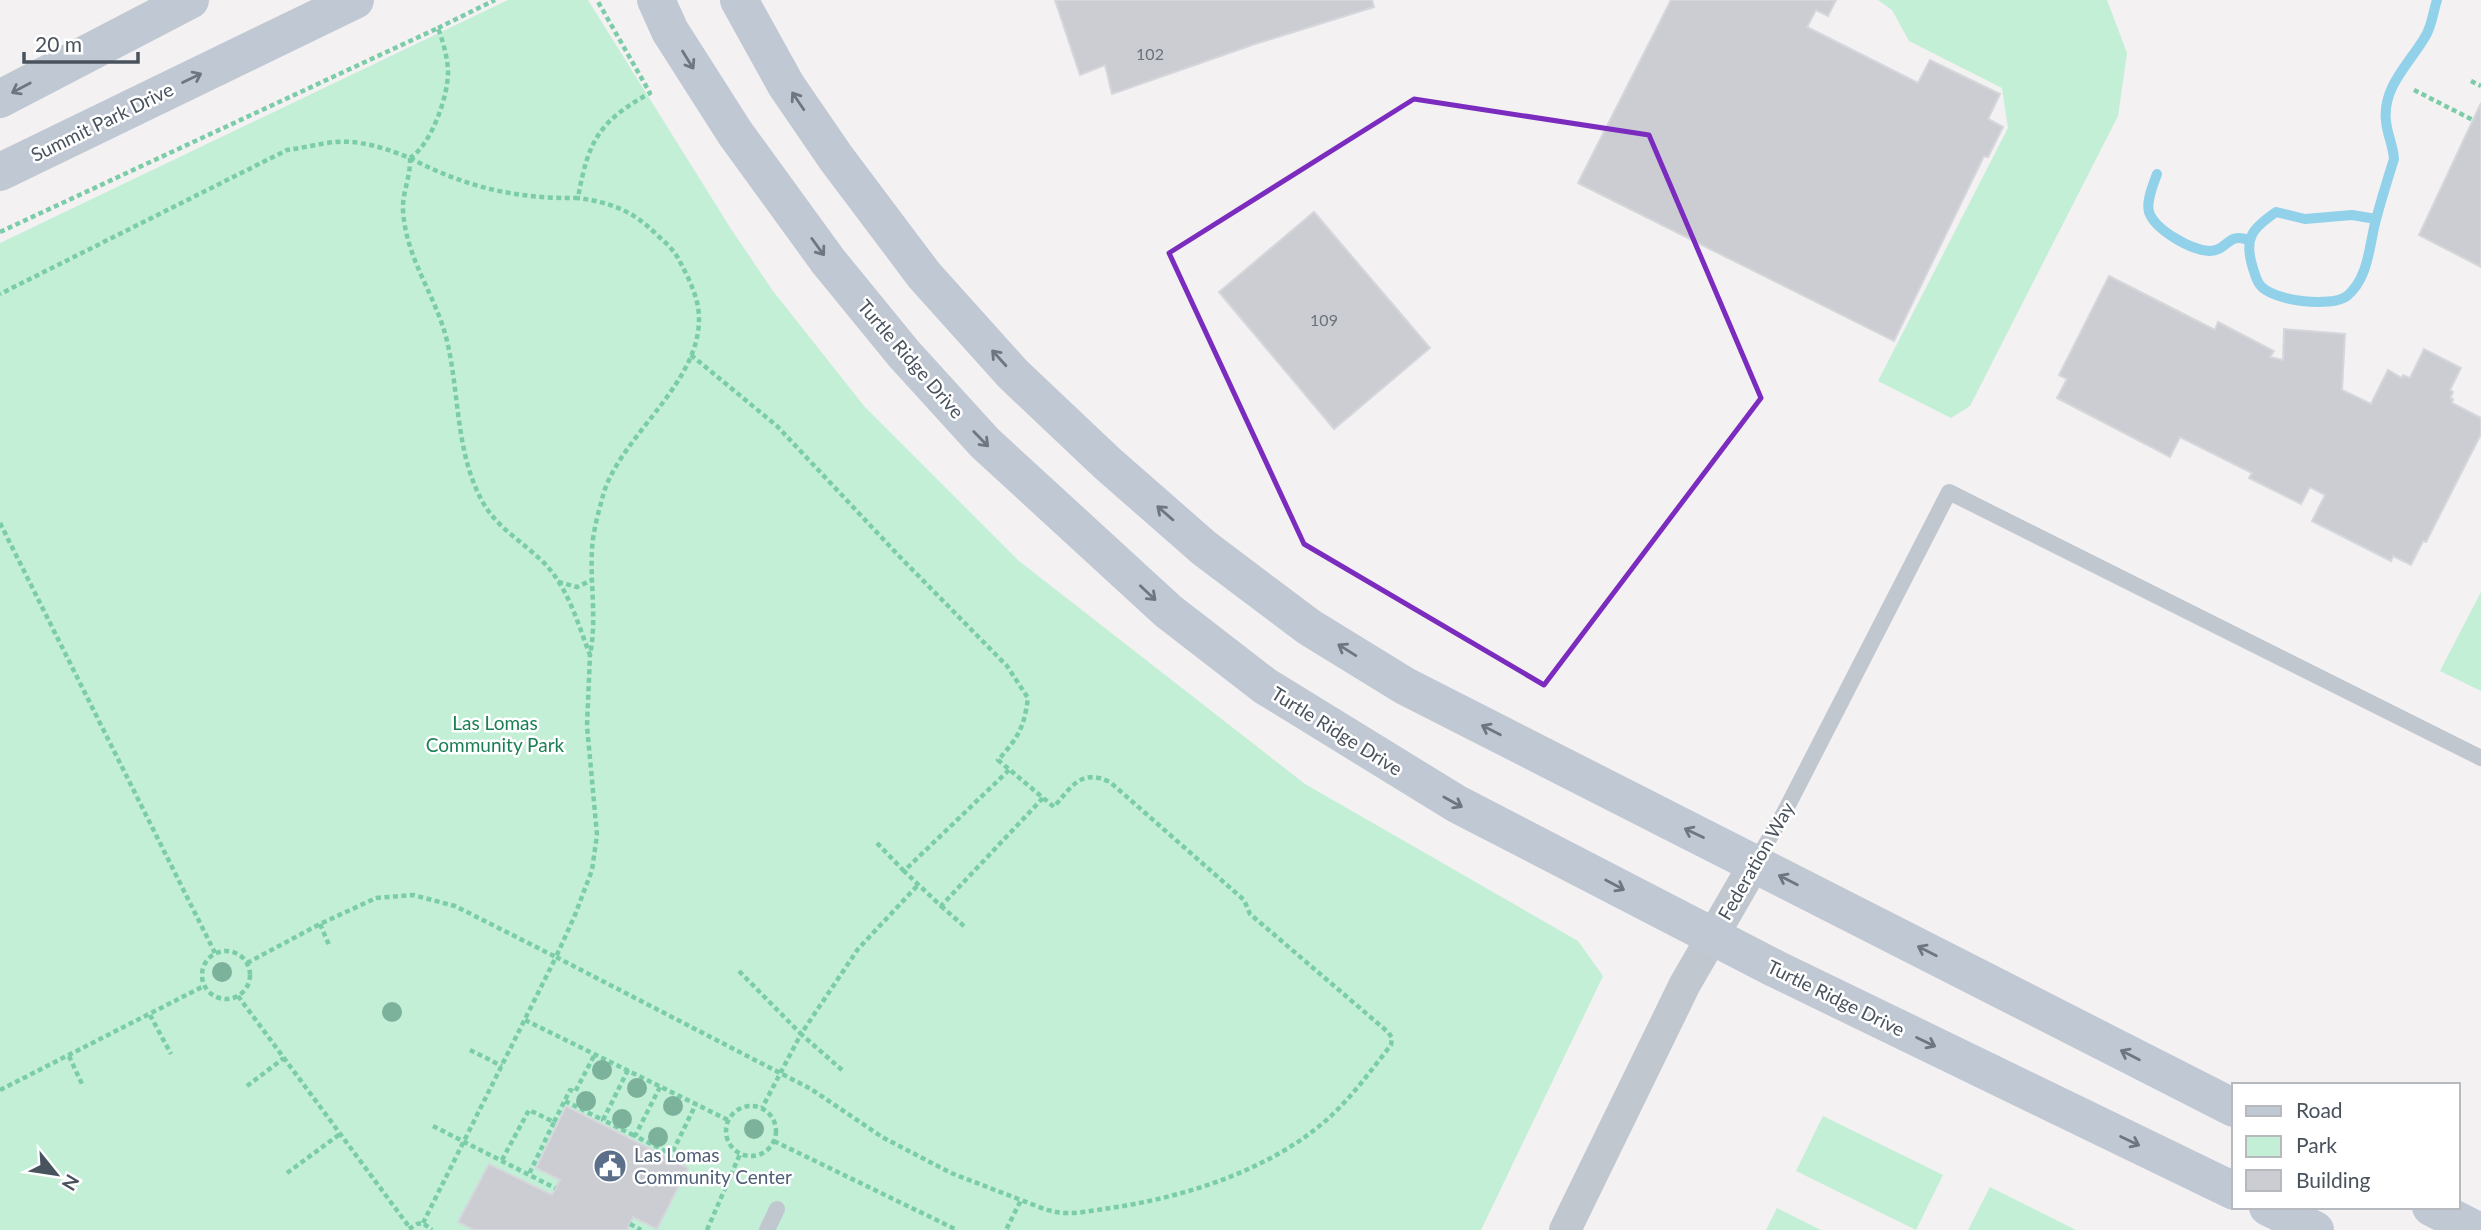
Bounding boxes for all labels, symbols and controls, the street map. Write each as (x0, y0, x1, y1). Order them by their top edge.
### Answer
scale bar (24, 21, 138, 65)
text: 20 m (35, 31, 82, 56)
house number: 102 (1136, 44, 1164, 63)
one-way arrow (682, 49, 696, 69)
one-way arrow (181, 71, 202, 85)
street label: Summit Park Drive (27, 77, 177, 166)
one-way arrow (11, 82, 32, 96)
one-way arrow (790, 92, 805, 111)
one-way arrow (810, 237, 825, 256)
street label: Turtle Ridge Drive (854, 295, 969, 423)
house number: 109 (1310, 310, 1338, 329)
one-way arrow (991, 349, 1007, 367)
one-way arrow (972, 429, 989, 447)
one-way arrow (1156, 505, 1174, 521)
one-way arrow (1139, 584, 1156, 601)
one-way arrow (1337, 643, 1357, 657)
street label: Turtle Ridge Drive (1268, 681, 1407, 780)
park label: Las Lomas Community Park (426, 711, 565, 756)
one-way arrow (1481, 723, 1502, 736)
one-way arrow (1442, 796, 1463, 809)
street label: Federation Way (1713, 798, 1799, 924)
one-way arrow (1684, 826, 1705, 840)
one-way arrow (1778, 873, 1799, 887)
one-way arrow (1604, 878, 1625, 892)
one-way arrow (1917, 944, 1938, 958)
street label: Turtle Ridge Drive (1764, 954, 1909, 1041)
one-way arrow (1915, 1035, 1936, 1049)
one-way arrow (2120, 1048, 2141, 1061)
legend (2232, 1083, 2460, 1209)
text: Road (2296, 1097, 2343, 1122)
text: Park (2296, 1132, 2337, 1157)
one-way arrow (2119, 1134, 2140, 1148)
north arrow (21, 1139, 91, 1209)
place label: Las Lomas Community Center (634, 1143, 792, 1188)
public building icon: Las Lomas Community Center (591, 1147, 629, 1185)
text: Building (2296, 1167, 2371, 1192)
text: N (58, 1171, 85, 1195)

